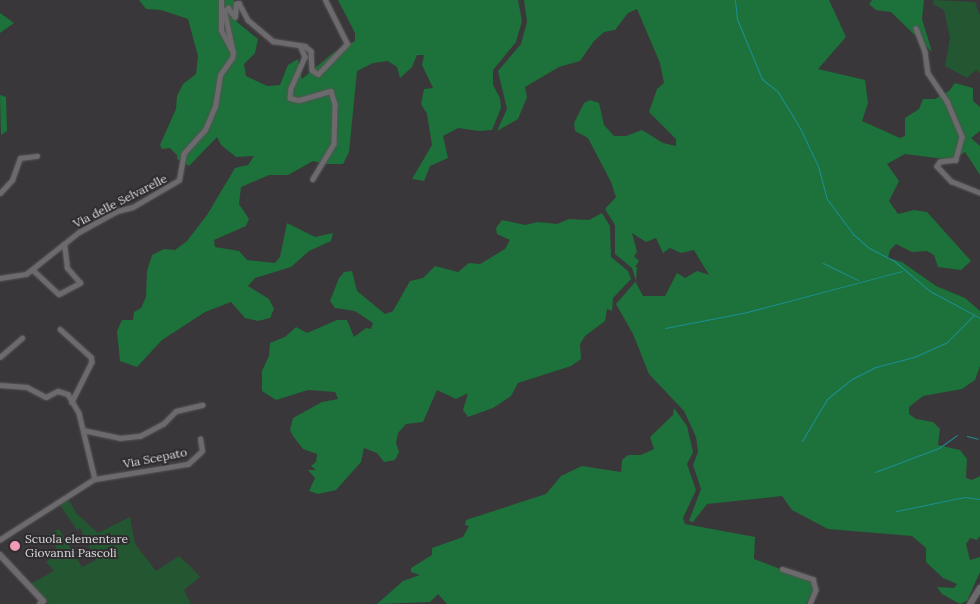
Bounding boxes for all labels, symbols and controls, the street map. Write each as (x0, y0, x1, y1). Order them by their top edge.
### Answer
street label: Via delle Selvarelle (71, 171, 169, 231)
street label: Via Scepato (122, 445, 188, 471)
place label: Scuola elementare Giovanni Pascoli (25, 532, 128, 560)
marker: Scuola elementare Giovanni Pascoli (9, 540, 21, 552)

